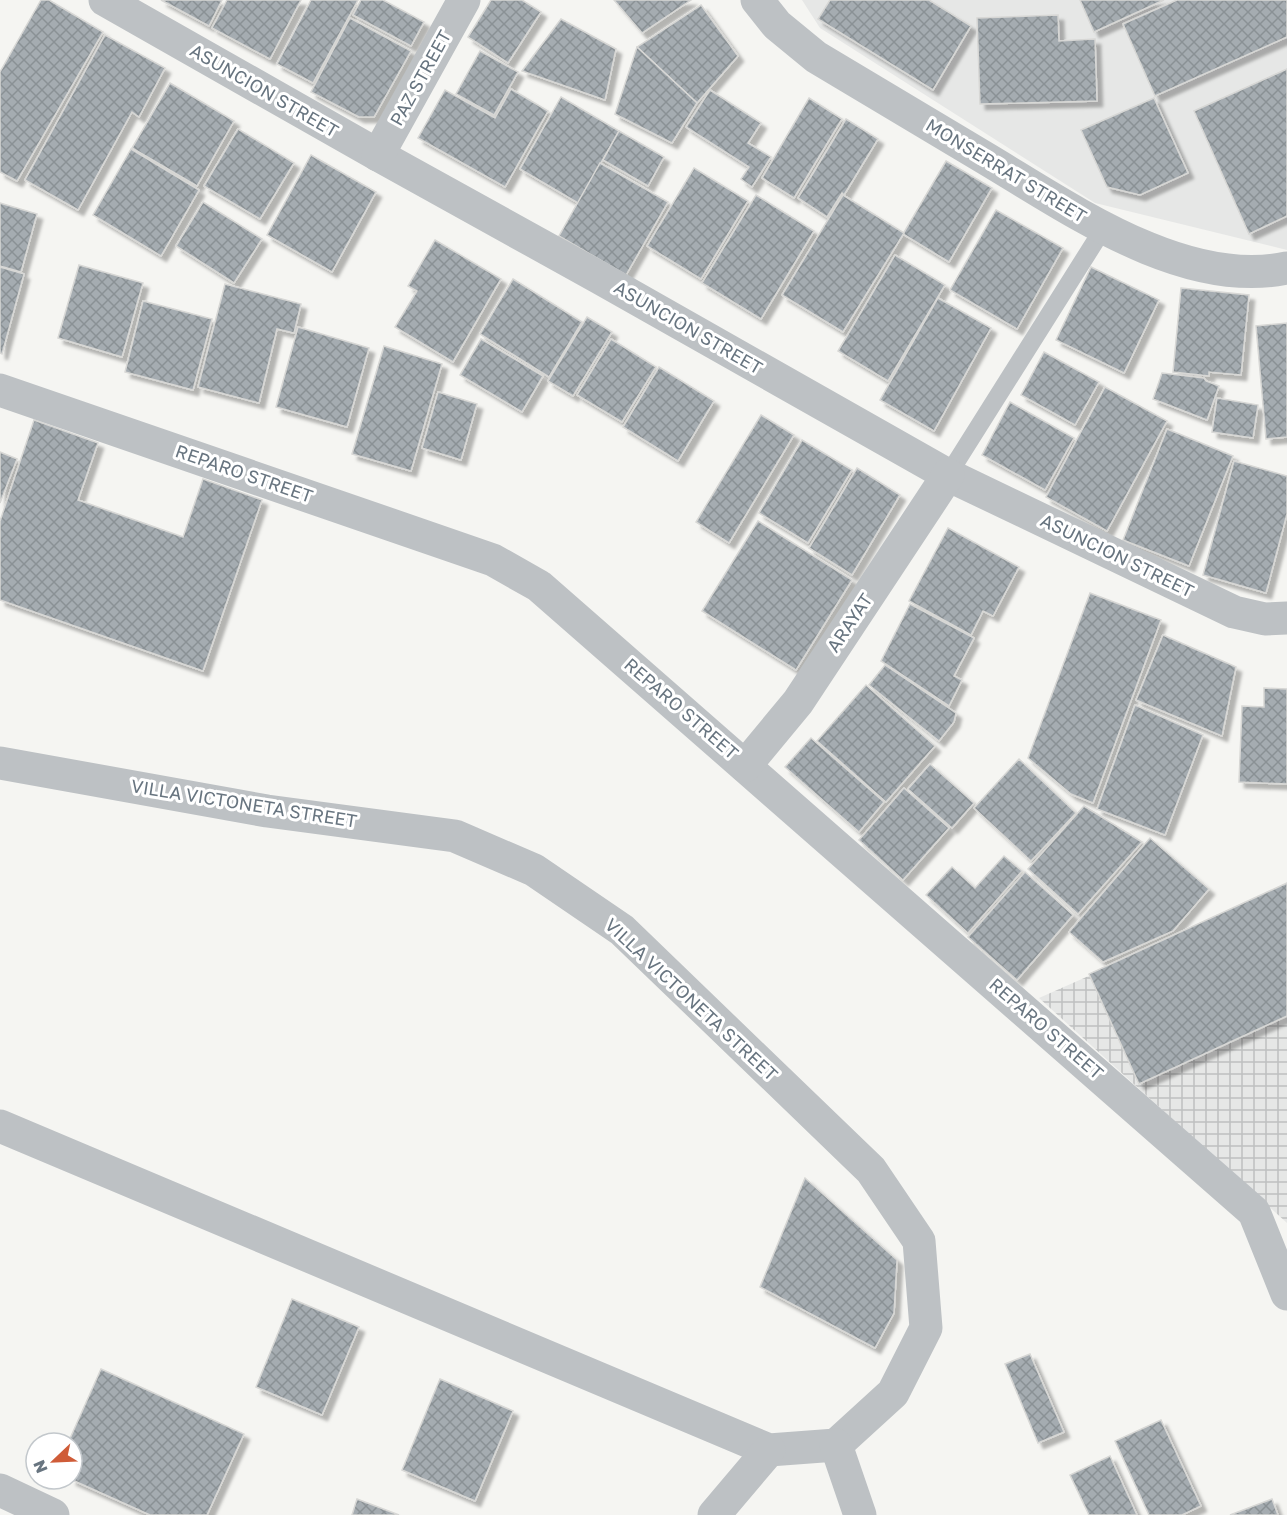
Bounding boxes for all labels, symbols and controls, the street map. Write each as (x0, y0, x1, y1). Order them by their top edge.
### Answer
street label: PAZ STREET (385, 26, 455, 129)
street label: ASUNCION STREET (186, 39, 343, 142)
street label: MONSERRAT STREET (922, 113, 1091, 227)
street label: ASUNCION STREET (610, 276, 767, 379)
street label: REPARO STREET (173, 439, 316, 507)
street label: ASUNCION STREET (1037, 508, 1198, 602)
street label: ARAYAT (822, 589, 877, 656)
street label: REPARO STREET (620, 653, 743, 764)
street label: VILLA VICTONETA STREET (130, 774, 359, 832)
street label: VILLA VICTONETA STREET (601, 913, 783, 1085)
street label: REPARO STREET (985, 973, 1108, 1084)
north arrow (24, 1431, 84, 1491)
text: N (29, 1457, 52, 1476)

